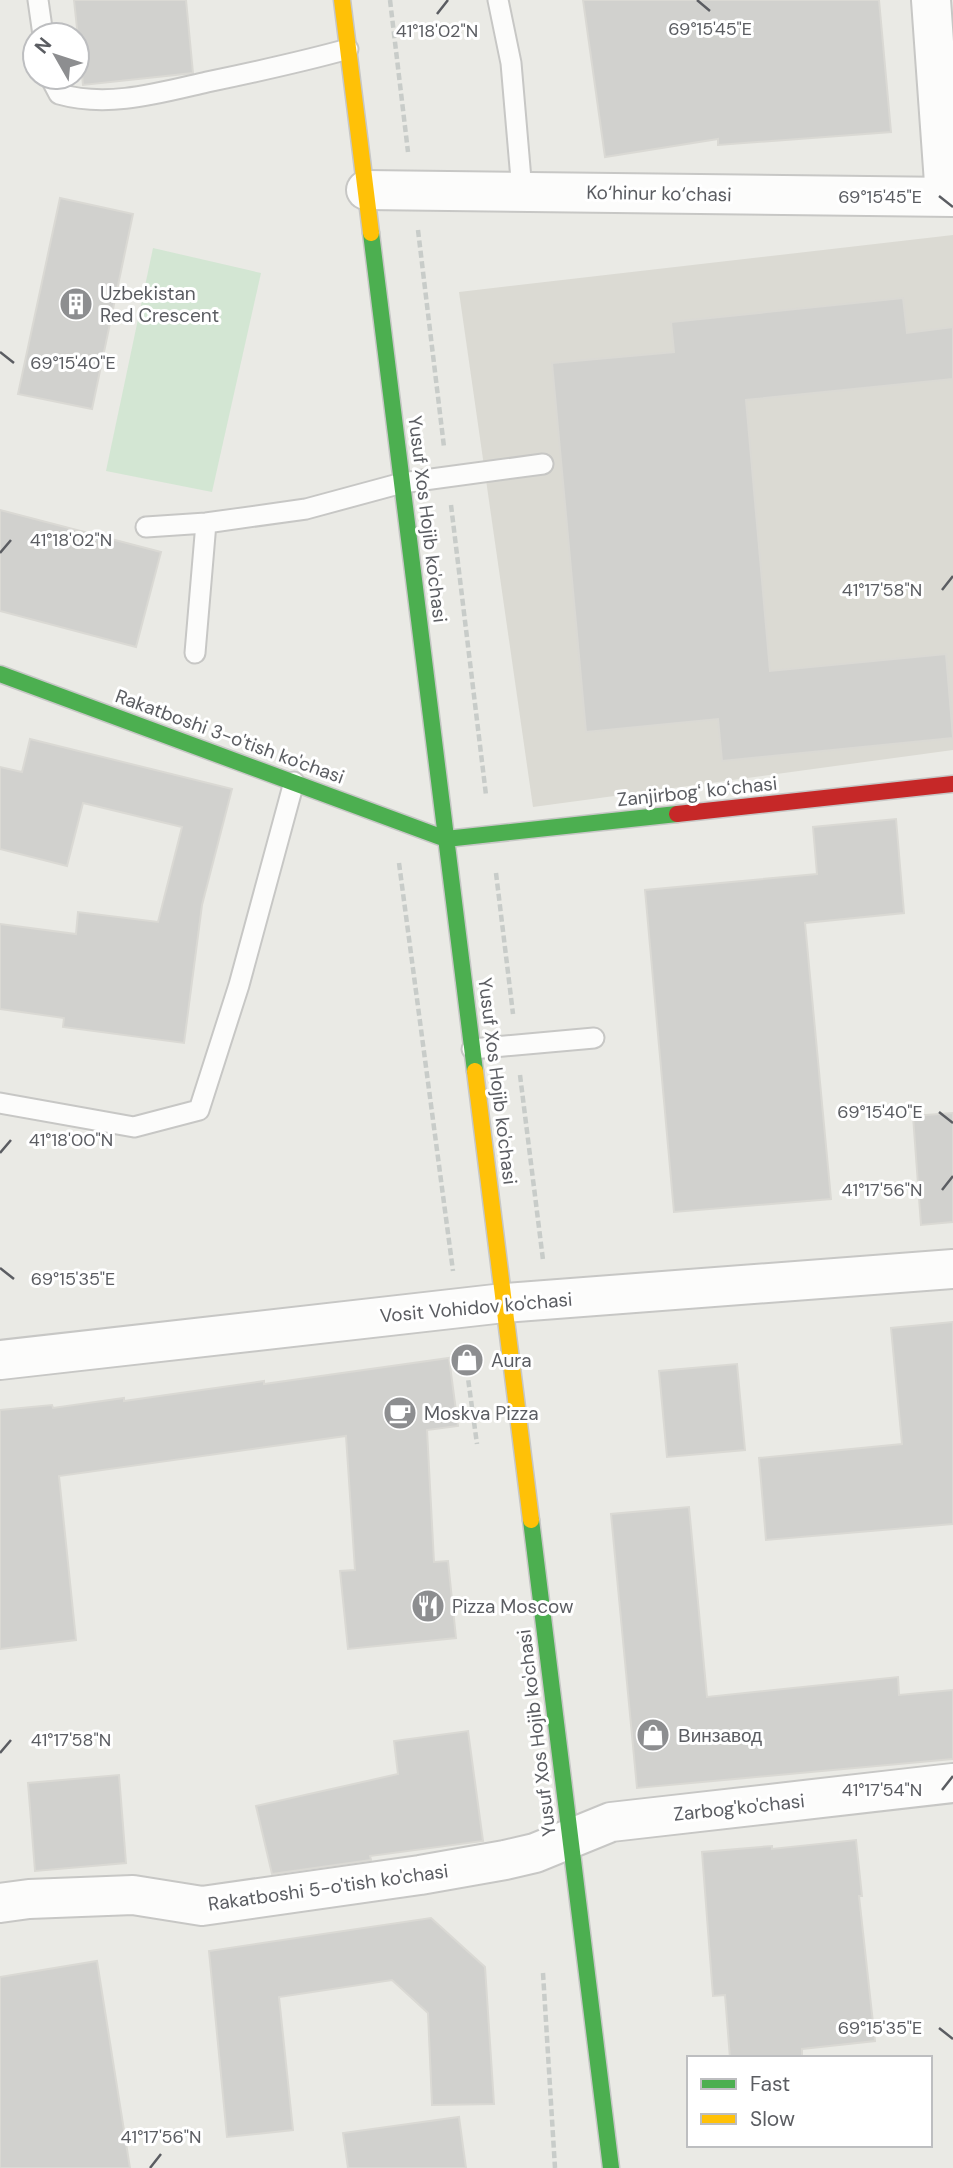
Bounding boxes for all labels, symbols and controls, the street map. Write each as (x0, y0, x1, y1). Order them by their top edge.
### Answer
text: 69°15'45"E (668, 17, 752, 41)
text: 41°18'02"N (396, 19, 478, 43)
north arrow (21, 21, 91, 91)
text: N (29, 32, 57, 59)
street label: Ko‘hinur ko‘chasi (586, 180, 732, 207)
text: 69°15'45"E (838, 185, 922, 209)
place label: Uzbekistan Red Crescent (100, 281, 219, 328)
building icon: Uzbekistan Red Crescent (57, 285, 95, 323)
text: 69°15'40"E (30, 351, 116, 375)
street label: Yusuf Xos Hojib ko'chasi (402, 414, 453, 624)
text: 41°18'02"N (30, 528, 112, 552)
text: 41°17'58"N (842, 578, 922, 602)
street label: Rakatboshi 3-o'tish ko'chasi (112, 683, 348, 790)
street label: Zanjirbogʻ koʻchasi (616, 771, 778, 812)
street label: Yusuf Xos Hojib ko'chasi (472, 976, 523, 1186)
text: 69°15'40"E (837, 1100, 923, 1124)
text: 41°18'00"N (29, 1128, 113, 1152)
text: 41°17'56"N (842, 1178, 922, 1202)
text: 69°15'35"E (31, 1267, 115, 1291)
street label: Vosit Vohidov ko'chasi (379, 1287, 573, 1328)
shop icon: Aura (448, 1341, 486, 1379)
place label: Aura (491, 1348, 532, 1373)
cafe icon: Moskva Pizza (381, 1394, 419, 1432)
place label: Moskva Pizza (424, 1401, 539, 1426)
restaurant icon: Pizza Moscow (409, 1587, 447, 1625)
place label: Pizza Moscow (452, 1594, 574, 1619)
street label: Yusuf Xos Hojib ko'chasi (511, 1628, 562, 1838)
shop icon: Винзавод (634, 1716, 672, 1754)
place label: Винзавод (678, 1723, 762, 1748)
text: 41°17'58"N (31, 1728, 111, 1752)
text: 41°17'54"N (842, 1778, 922, 1802)
street label: Zarbog'ko'chasi (672, 1788, 806, 1827)
street label: Rakatboshi 5-o'tish ko'chasi (206, 1858, 450, 1917)
text: 69°15'35"E (838, 2016, 922, 2040)
legend (687, 2056, 932, 2147)
text: Fast (750, 2070, 790, 2098)
text: Slow (750, 2105, 795, 2133)
text: 41°17'56"N (121, 2125, 201, 2149)

